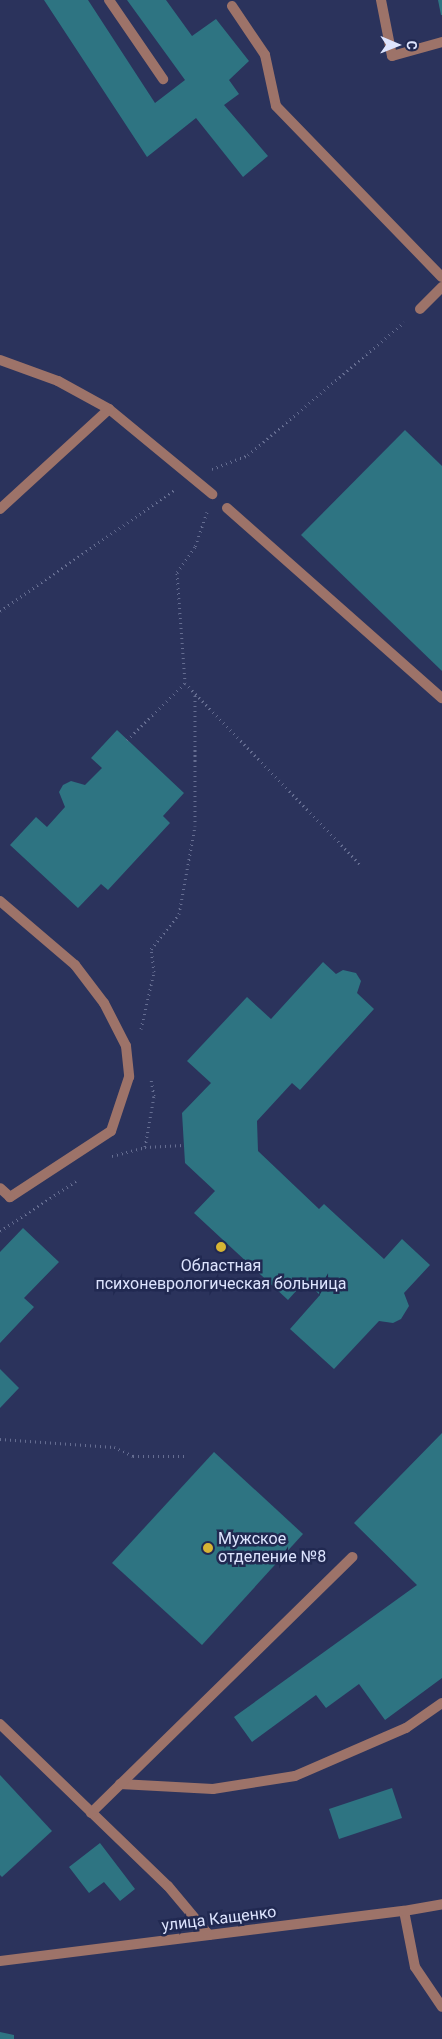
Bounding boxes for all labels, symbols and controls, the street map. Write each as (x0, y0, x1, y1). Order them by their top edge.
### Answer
north arrow (372, 20, 422, 70)
text: С (404, 41, 420, 50)
marker: Областная психоневрологическая больница (214, 1240, 228, 1254)
place label: Областная психоневрологическая больница (95, 1256, 347, 1294)
place label: Мужское отделение №8 (218, 1529, 326, 1567)
marker: Мужское отделение №8 (202, 1542, 214, 1554)
street label: улица Кащенко (160, 1902, 278, 1936)

